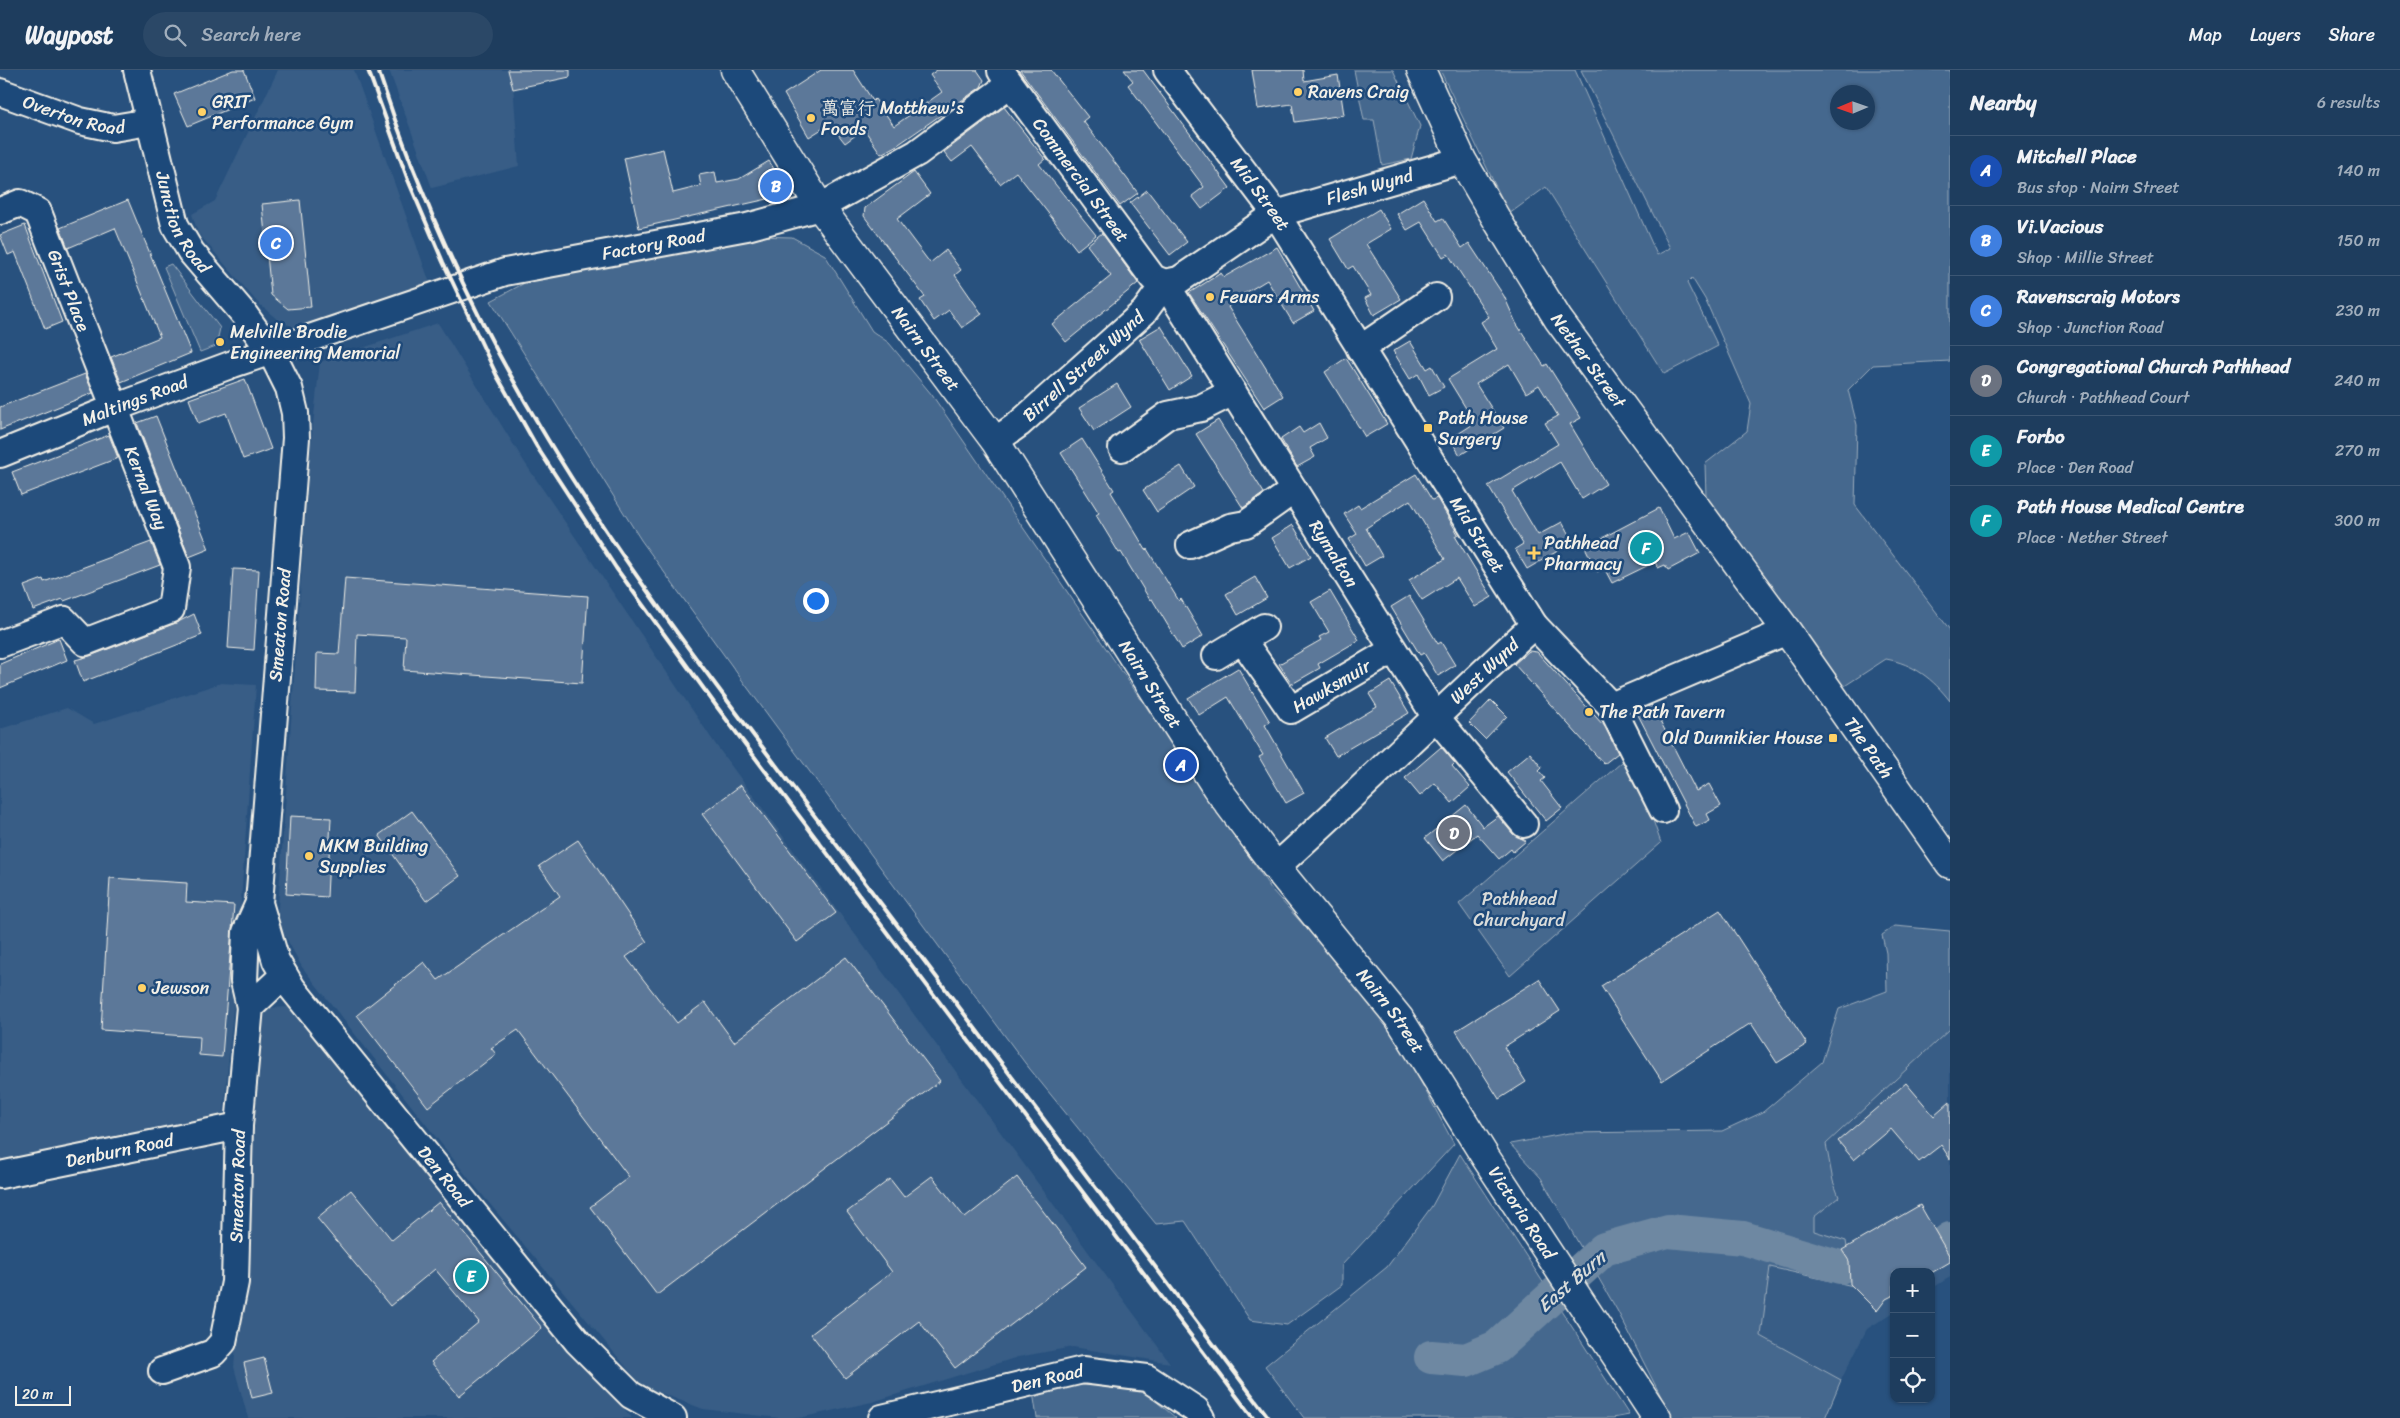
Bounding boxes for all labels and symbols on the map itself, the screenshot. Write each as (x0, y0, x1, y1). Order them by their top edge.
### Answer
place label: Ravens Craig (1308, 76, 1409, 108)
street label: Overton Road (18, 85, 129, 144)
north arrow (1830, 85, 1875, 130)
place label: GRIT Performance Gym (212, 86, 354, 139)
marker: Ravens Craig (1292, 86, 1304, 98)
place label: 萬富行 Matthew's Foods (821, 92, 964, 145)
marker: GRIT Performance Gym (196, 106, 208, 118)
street label: Commercial Street (1024, 110, 1138, 250)
marker: 萬富行 Matthew's Foods (805, 112, 817, 124)
street label: Mid Street (1222, 150, 1299, 237)
street label: Flesh Wynd (1322, 159, 1418, 215)
street label: Junction Road (146, 167, 220, 282)
pin: B (760, 167, 792, 205)
street label: Factory Road (599, 219, 709, 270)
pin: C (260, 224, 292, 262)
street label: Grist Place (38, 245, 99, 337)
place label: Feuars Arms (1220, 281, 1320, 313)
marker: Feuars Arms (1204, 291, 1216, 303)
street label: Nairn Street (883, 299, 969, 399)
street label: Birrell Street Wynd (1015, 301, 1153, 430)
street label: Nether Street (1542, 306, 1635, 416)
place label: Melville Brodie Engineering Memorial (230, 316, 401, 369)
marker: Melville Brodie Engineering Memorial (214, 336, 226, 348)
street label: Maltings Road (77, 365, 194, 436)
place label: Path House Surgery (1438, 402, 1528, 455)
marker: Path House Surgery (1422, 422, 1434, 434)
street label: Kernal Way (115, 441, 177, 536)
street label: Mid Street (1441, 489, 1514, 580)
street label: Rymalton (1300, 513, 1367, 594)
place label: Pathhead Pharmacy (1544, 527, 1623, 580)
pin: F (1630, 529, 1662, 567)
marker: Pathhead Pharmacy (1528, 547, 1540, 559)
street label: Smeaton Road (259, 566, 301, 683)
your location (803, 588, 829, 614)
street label: West Wynd (1442, 629, 1528, 712)
street label: Nairn Street (1110, 633, 1191, 735)
street label: Hawksmuir (1286, 650, 1378, 722)
place label: The Path Tavern (1599, 696, 1725, 728)
marker: The Path Tavern (1583, 706, 1595, 718)
street label: The Path (1835, 710, 1902, 786)
place label: Old Dunnikier House (1662, 722, 1823, 754)
marker: Old Dunnikier House (1827, 732, 1839, 744)
pin: A (1165, 746, 1197, 784)
pin: D (1438, 814, 1470, 852)
place label: MKM Building Supplies (319, 830, 428, 883)
marker: MKM Building Supplies (303, 850, 315, 862)
park label: Pathhead Churchyard (1473, 883, 1566, 936)
street label: Nairn Street (1348, 961, 1434, 1060)
place label: Jewson (151, 972, 210, 1004)
marker: Jewson (136, 982, 148, 994)
street label: Denburn Road (63, 1124, 178, 1177)
street label: Smeaton Road (220, 1128, 255, 1243)
street label: Den Road (409, 1138, 481, 1216)
street label: Victoria Road (1479, 1159, 1565, 1267)
water label: East Burn (1529, 1241, 1615, 1321)
pin: E (455, 1257, 487, 1295)
street label: Den Road (1008, 1354, 1088, 1403)
scale bar (15, 1383, 71, 1406)

